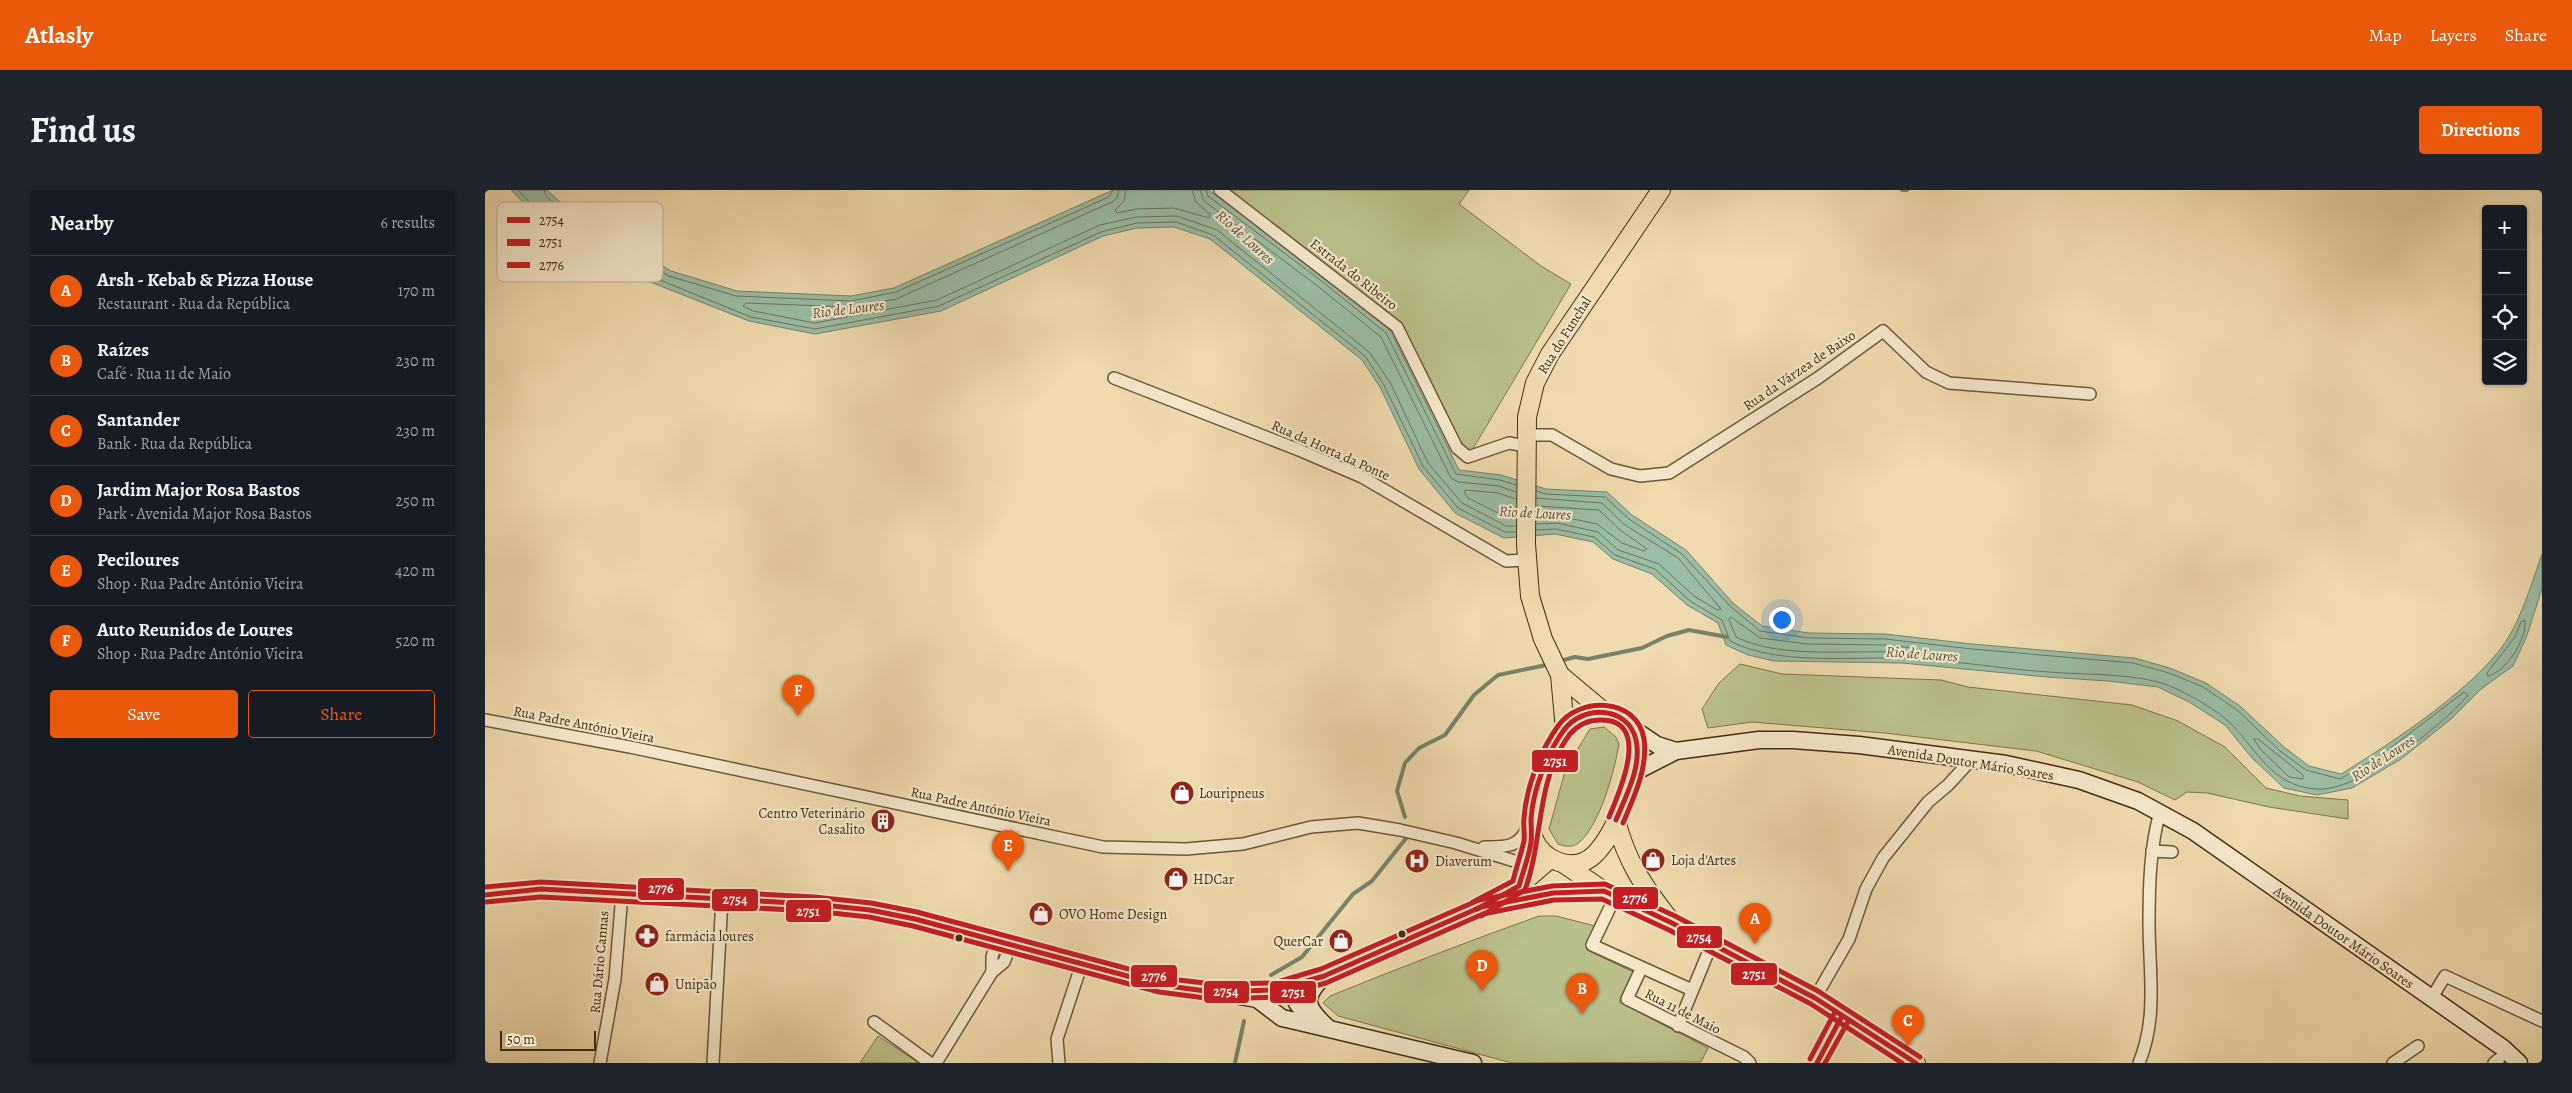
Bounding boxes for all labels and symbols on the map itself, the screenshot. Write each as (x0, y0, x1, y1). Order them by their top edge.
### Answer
legend (497, 202, 663, 282)
water label: Rio de Loures (1211, 205, 1279, 269)
text: 2754 (539, 211, 564, 230)
text: 2751 (539, 233, 563, 252)
street label: Estrada do Ribeiro (1306, 234, 1401, 315)
text: 2776 (539, 256, 564, 275)
street label: Rua do Funchal (1533, 292, 1596, 378)
water label: Rio de Loures (811, 295, 885, 323)
street label: Rua da Várzea de Baixo (1739, 326, 1859, 415)
street label: Rua da Horta da Ponte (1269, 416, 1393, 485)
water label: Rio de Loures (1498, 501, 1572, 525)
your location (1769, 607, 1795, 633)
water label: Rio de Loures (1885, 642, 1959, 666)
pin: F (782, 675, 814, 716)
street label: Rua Padre António Vieira (512, 702, 656, 748)
water label: Rio de Loures (2347, 730, 2419, 786)
street label: Avenida Doutor Mário Soares (1886, 740, 2055, 785)
line badge: 2751 (1531, 749, 1579, 773)
text: 2751 (1543, 752, 1567, 771)
shop icon: Louripneus (1169, 780, 1195, 806)
street label: Rua Padre António Vieira (909, 782, 1053, 831)
place label: Louripneus (1199, 784, 1265, 803)
place label: Centro Veterinário Casalito (759, 804, 865, 839)
building icon: Centro Veterinário Casalito (870, 808, 896, 834)
pin: E (992, 830, 1024, 871)
shop icon: Loja d'Artes (1640, 847, 1666, 873)
hospital icon: Diaverum (1404, 848, 1430, 874)
place label: Loja d'Artes (1671, 851, 1736, 870)
place label: Diaverum (1435, 852, 1492, 871)
shop icon: HDCar (1163, 866, 1189, 892)
place label: HDCar (1193, 870, 1235, 889)
line badge: 2776 (637, 877, 685, 901)
text: 2776 (648, 879, 674, 898)
street label: Avenida Doutor Mário Soares (2269, 881, 2418, 993)
line badge: 2776 (1612, 886, 1659, 910)
line badge: 2754 (711, 888, 759, 912)
text: 2776 (1622, 889, 1648, 908)
text: 2754 (722, 890, 748, 909)
line badge: 2751 (785, 899, 832, 923)
shop icon: OVO Home Design (1028, 901, 1054, 927)
text: 2751 (796, 902, 820, 921)
pin: A (1739, 903, 1771, 944)
place label: OVO Home Design (1059, 905, 1167, 924)
street label: Rua Dário Cannas (586, 910, 613, 1014)
pharmacy icon: farmácia loures (634, 923, 660, 949)
line badge: 2754 (1676, 925, 1723, 949)
place label: farmácia loures (665, 927, 754, 946)
shop icon: QuerCar (1328, 928, 1354, 954)
text: 2754 (1686, 928, 1712, 947)
unlabelled marker (1397, 929, 1407, 939)
place label: QuerCar (1273, 932, 1324, 951)
unlabelled marker (954, 933, 964, 943)
pin: D (1466, 950, 1498, 991)
line badge: 2751 (1730, 962, 1778, 986)
line badge: 2776 (1130, 964, 1178, 988)
text: 2751 (1742, 965, 1766, 984)
text: 2776 (1141, 967, 1167, 986)
shop icon: Unipão (644, 971, 670, 997)
pin: B (1566, 973, 1598, 1014)
place label: Unipão (675, 975, 717, 994)
line badge: 2754 (1203, 980, 1250, 1004)
line badge: 2751 (1269, 980, 1317, 1004)
text: 2754 (1213, 982, 1239, 1001)
text: 2751 (1281, 983, 1305, 1002)
street label: Rua 11 de Maio (1641, 984, 1724, 1039)
pin: C (1892, 1005, 1924, 1046)
scale bar (500, 1028, 596, 1051)

